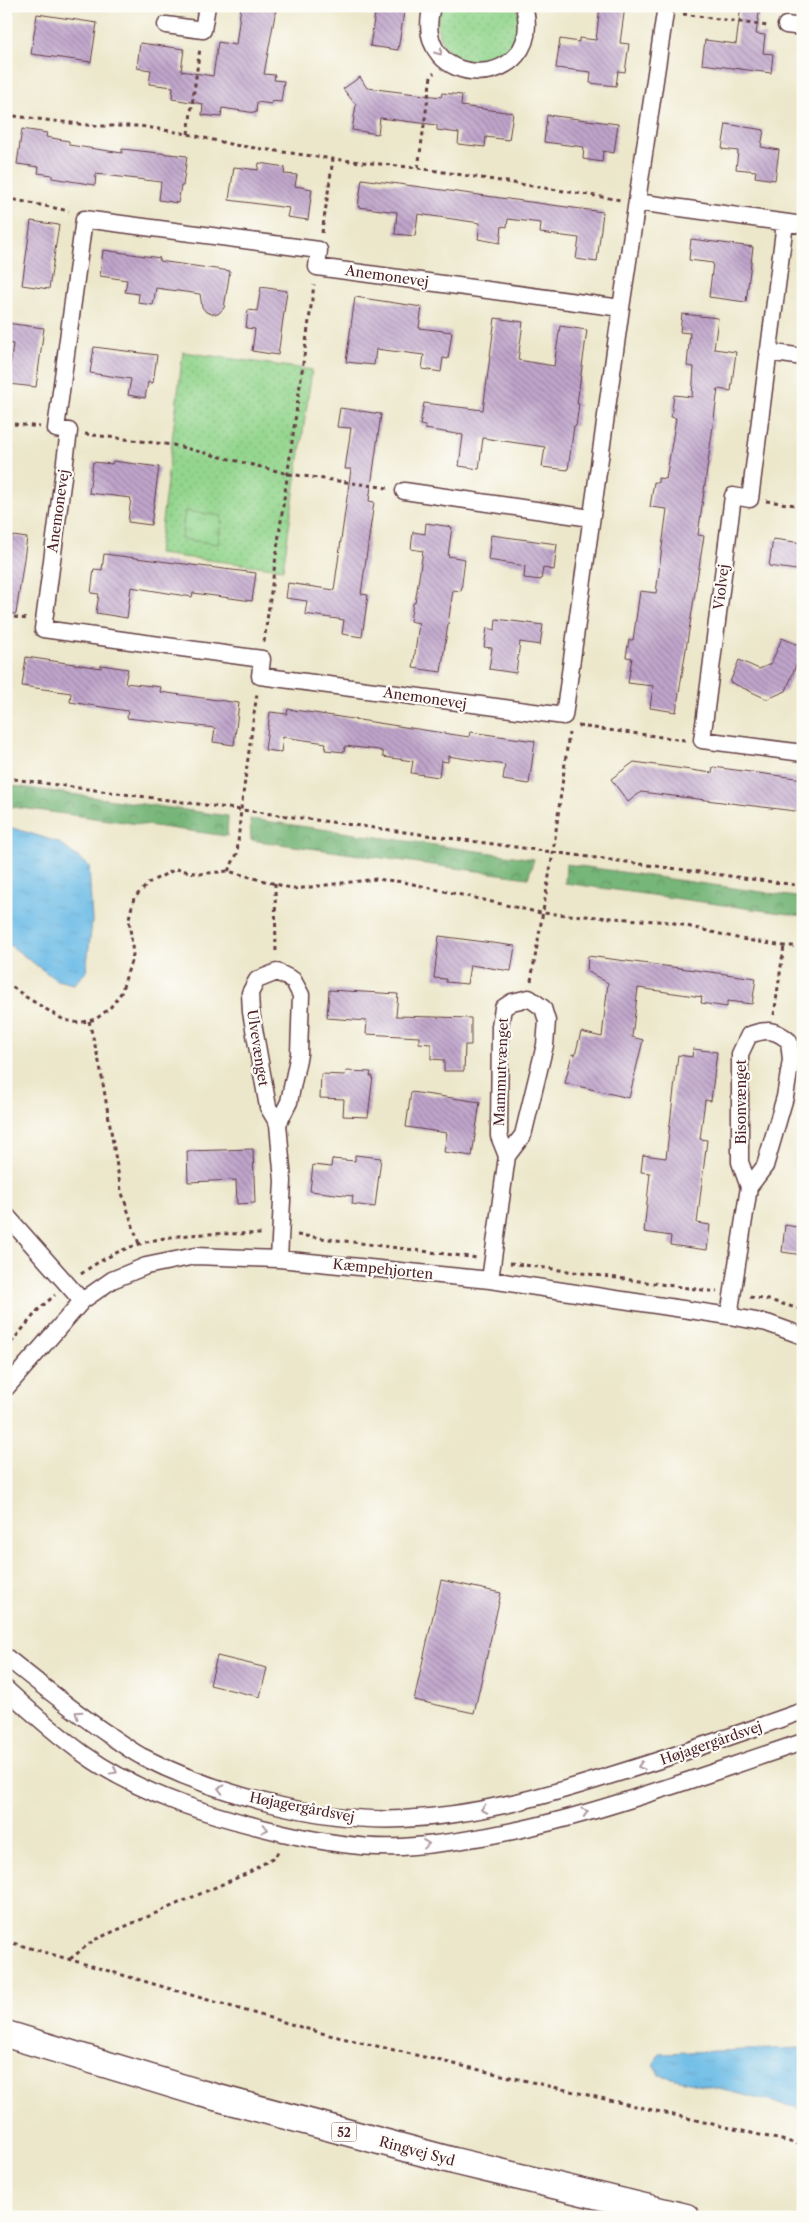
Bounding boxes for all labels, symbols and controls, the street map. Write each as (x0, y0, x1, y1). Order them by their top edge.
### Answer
one-way arrow (433, 46, 442, 56)
street label: Anemonevej (343, 261, 430, 291)
street label: Anemonevej (43, 468, 73, 555)
street label: Violvej (709, 563, 733, 612)
street label: Anemonevej (381, 683, 468, 713)
street label: Ulvevænget (243, 1008, 273, 1088)
street label: Mammutvænget (490, 1017, 512, 1127)
street label: Bisonvænget (732, 1060, 750, 1144)
street label: Kæmpehjorten (332, 1255, 434, 1283)
one-way arrow (74, 1711, 83, 1720)
street label: Højagergårdsvej (658, 1717, 764, 1769)
one-way arrow (637, 1761, 645, 1771)
one-way arrow (109, 1765, 118, 1775)
one-way arrow (216, 1784, 225, 1795)
street label: Højagergårdsvej (248, 1788, 356, 1826)
one-way arrow (479, 1803, 488, 1813)
one-way arrow (580, 1807, 589, 1818)
one-way arrow (261, 1823, 270, 1834)
one-way arrow (422, 1839, 430, 1850)
road number: 52 (332, 2122, 356, 2142)
street label: Ringvej Syd (377, 2132, 457, 2170)

